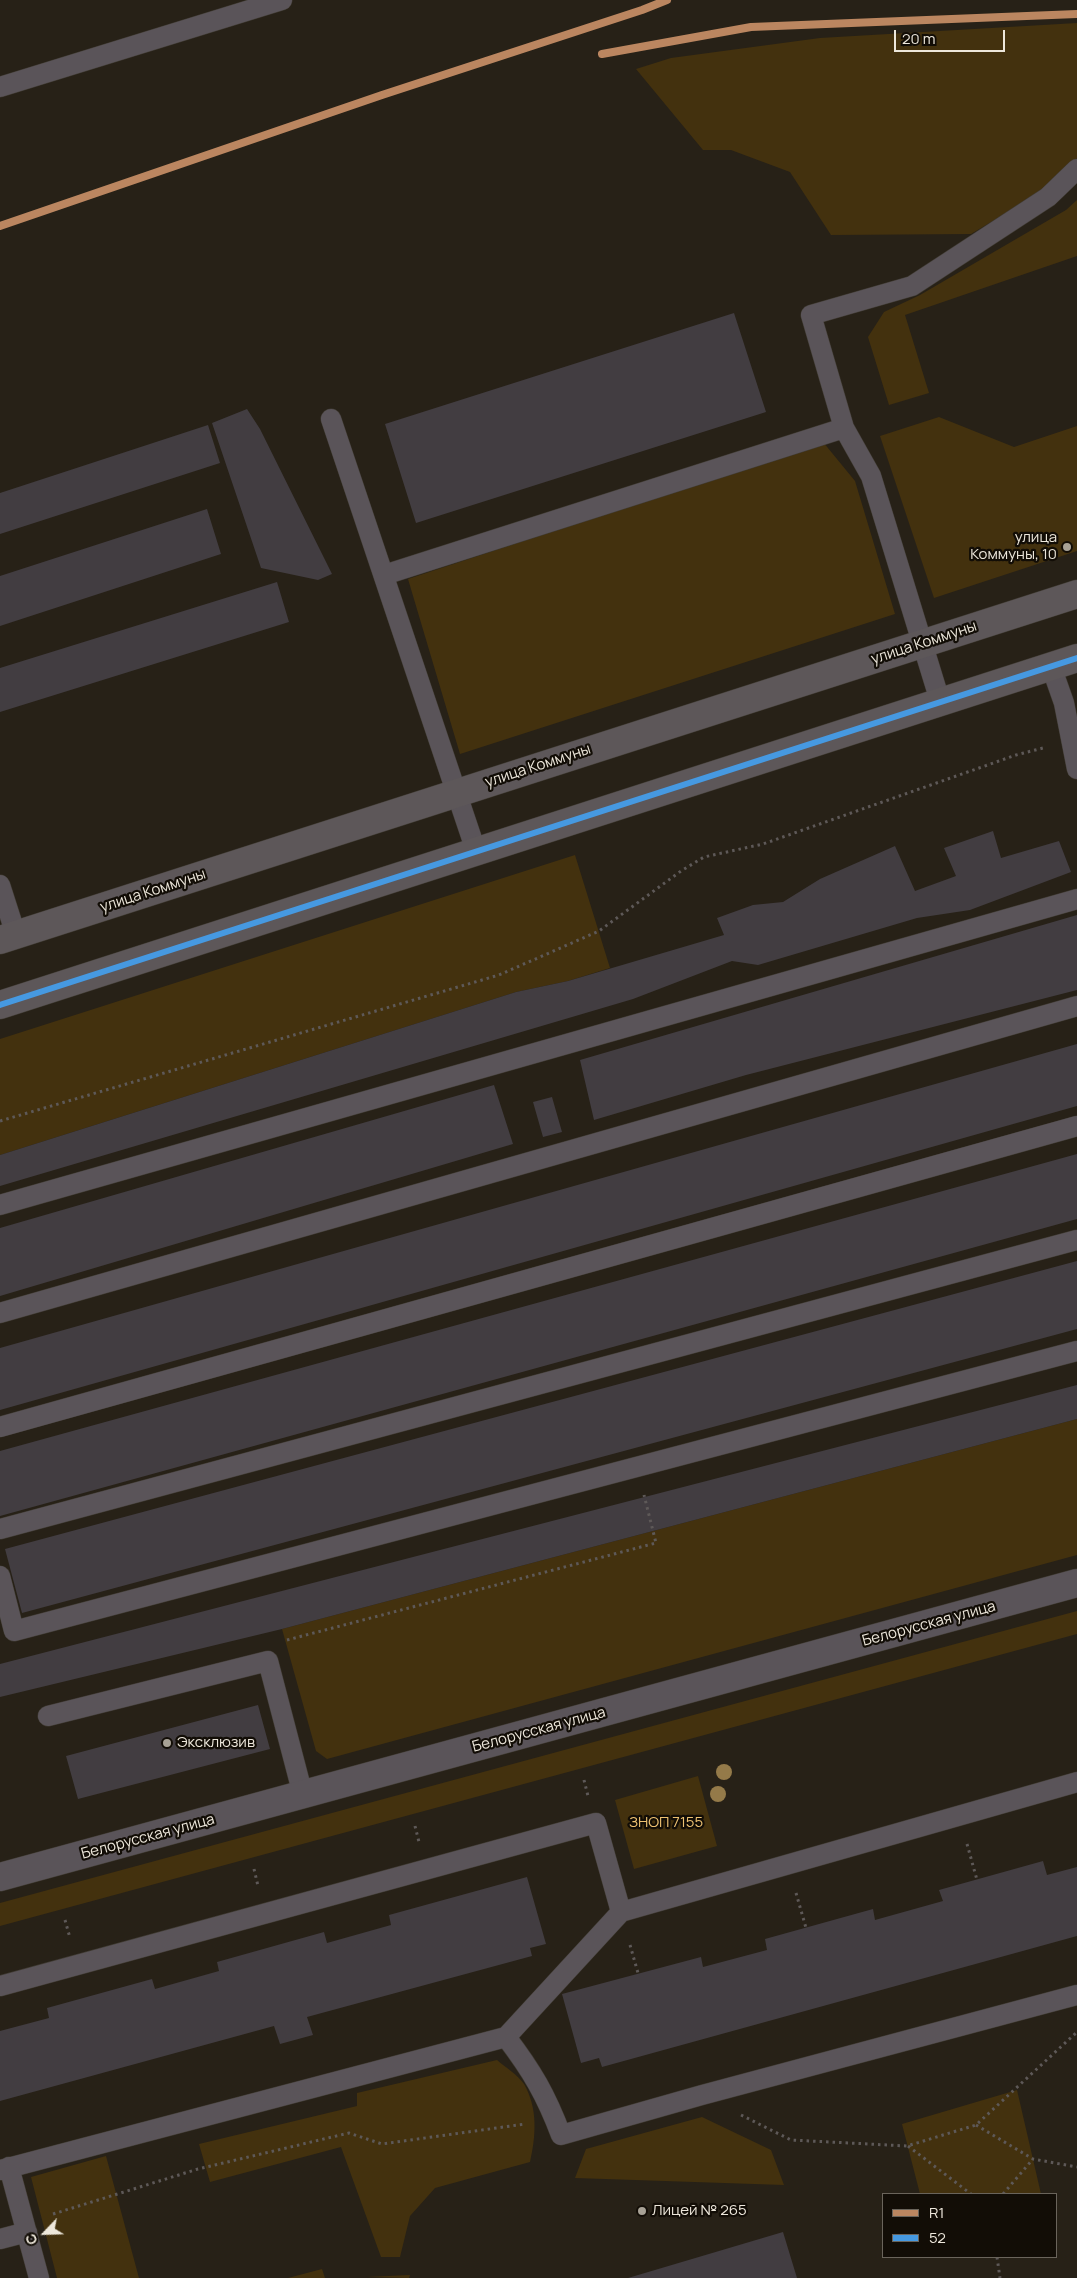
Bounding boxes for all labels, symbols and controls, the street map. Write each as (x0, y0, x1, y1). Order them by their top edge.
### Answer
scale bar (897, 20, 1008, 52)
text: 20 m (902, 28, 935, 49)
place label: улица Коммуны, 10 (970, 529, 1057, 564)
marker: улица Коммуны, 10 (1061, 541, 1073, 553)
street label: улица Коммуны (869, 617, 979, 669)
street label: улица Коммуны (483, 740, 593, 792)
street label: улица Коммуны (98, 865, 208, 917)
street label: Белорусская улица (860, 1598, 998, 1650)
street label: Белорусская улица (470, 1704, 608, 1756)
place label: Эксклюзив (177, 1734, 255, 1752)
marker: Эксклюзив (161, 1737, 173, 1749)
street label: Белорусская улица (79, 1811, 217, 1863)
park label: ЗНОП 7155 (629, 1814, 703, 1832)
legend (882, 2193, 1057, 2258)
place label: Лицей № 265 (652, 2202, 747, 2220)
text: R1 (929, 2202, 944, 2223)
marker: Лицей № 265 (636, 2205, 648, 2217)
north arrow (20, 2208, 70, 2258)
text: 52 (929, 2227, 946, 2248)
text: С (20, 2231, 42, 2248)

